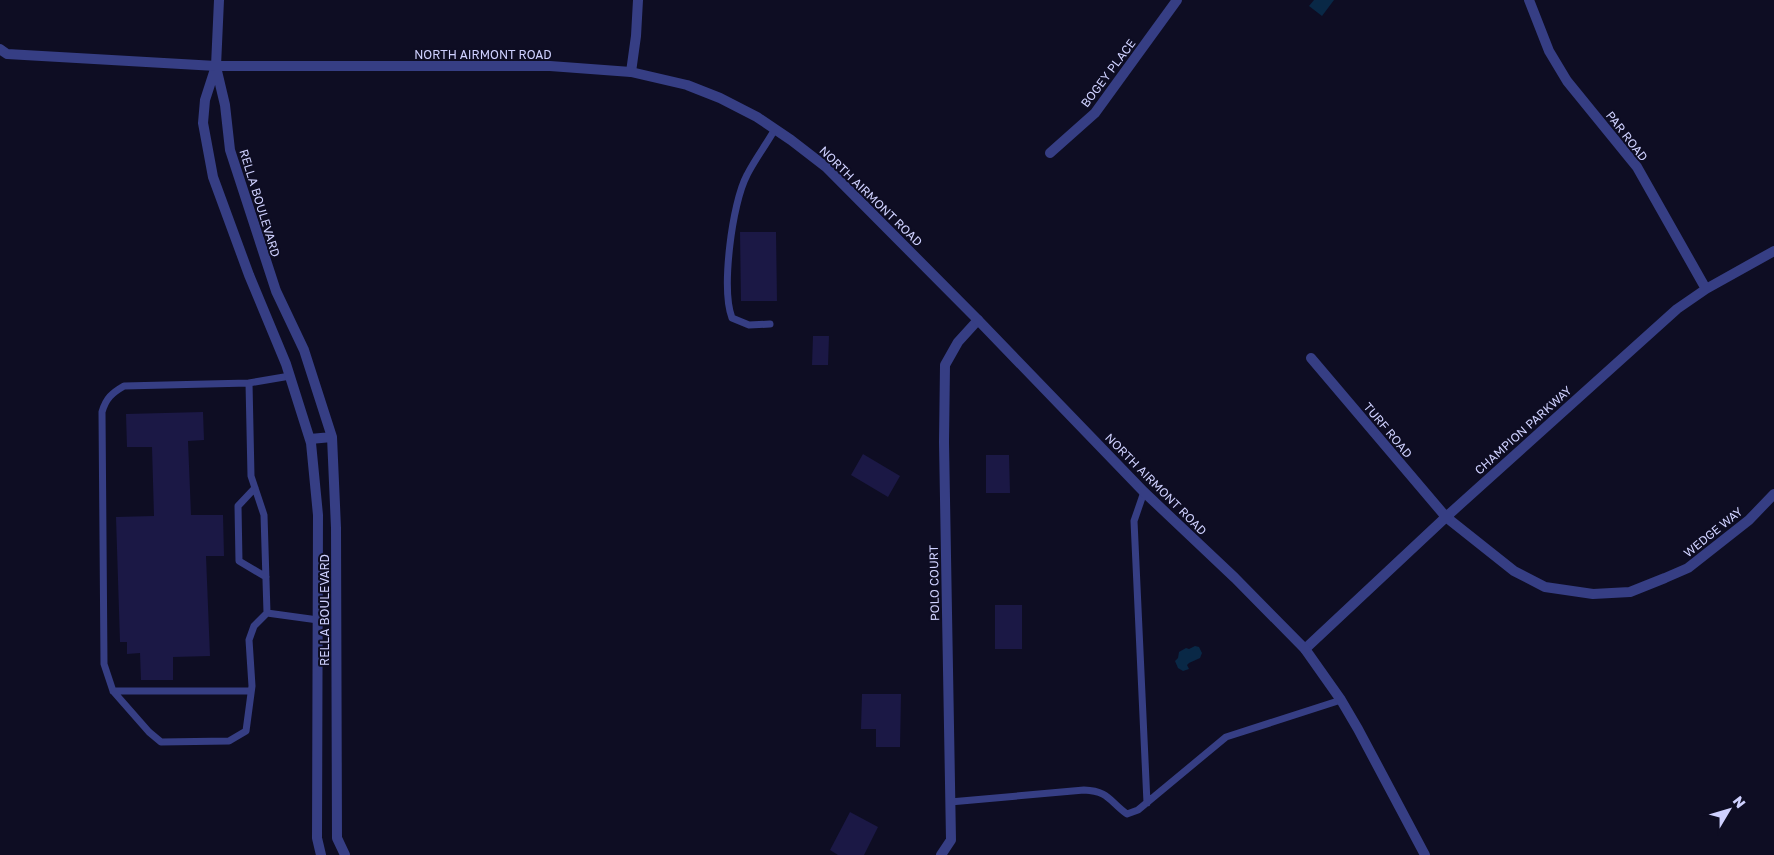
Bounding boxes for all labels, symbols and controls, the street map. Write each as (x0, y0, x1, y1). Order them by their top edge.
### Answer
street label: BOGEY PLACE (1077, 36, 1139, 110)
street label: NORTH AIRMONT ROAD (414, 47, 552, 62)
street label: PAR ROAD (1603, 108, 1651, 164)
street label: NORTH AIRMONT ROAD (816, 143, 926, 249)
street label: RELLA BOULEVARD (236, 147, 284, 259)
street label: CHAMPION PARKWAY (1472, 382, 1575, 477)
street label: TURF ROAD (1360, 399, 1416, 461)
street label: NORTH AIRMONT ROAD (1102, 430, 1210, 538)
street label: WEDGE WAY (1681, 504, 1746, 560)
street label: POLO COURT (926, 544, 942, 621)
street label: RELLA BOULEVARD (317, 554, 332, 666)
north arrow (1704, 785, 1754, 835)
text: N (1730, 792, 1750, 811)

